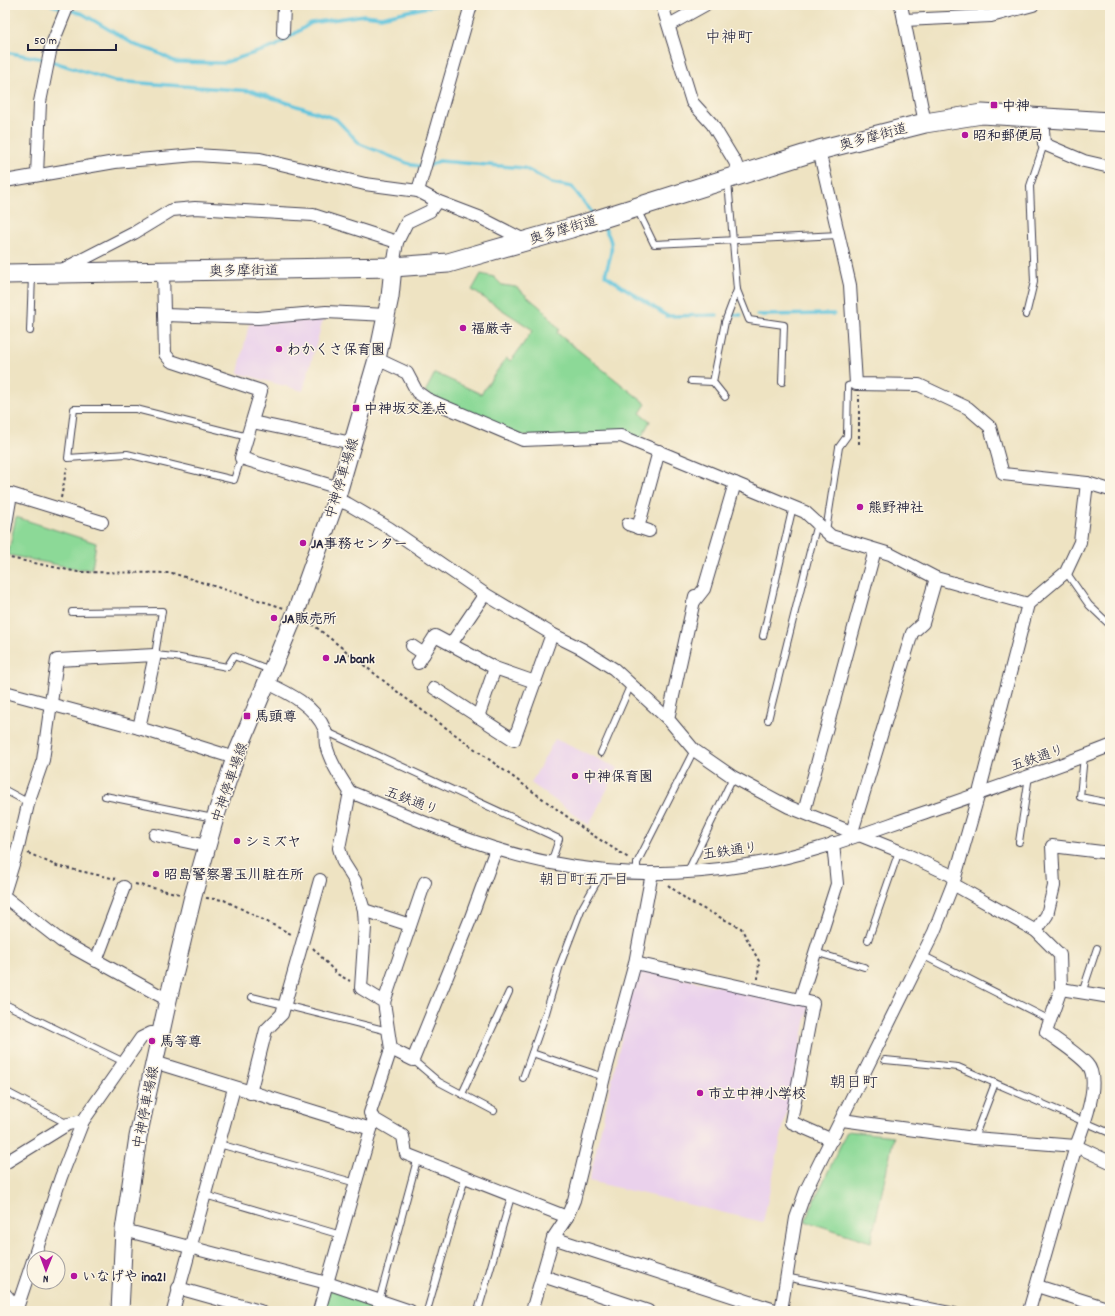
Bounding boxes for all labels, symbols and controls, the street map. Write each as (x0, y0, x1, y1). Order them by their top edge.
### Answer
scale bar (28, 26, 116, 52)
district label: 中神町 (705, 27, 753, 50)
text: 50 m (34, 33, 57, 50)
place label: 中神 (1002, 97, 1030, 117)
marker: 中神 (989, 100, 999, 110)
street label: 奥多摩街道 (837, 119, 910, 157)
place label: 昭和郵便局 (973, 127, 1043, 147)
marker: 昭和郵便局 (960, 130, 970, 140)
street label: 奥多摩街道 (527, 211, 600, 251)
street label: 奥多摩街道 (209, 261, 279, 283)
place label: 福厳寺 (471, 320, 513, 340)
marker: 福厳寺 (458, 323, 468, 333)
place label: わかくさ保育園 (287, 341, 385, 361)
marker: わかくさ保育園 (274, 344, 284, 354)
place label: 中神坂交差点 (364, 400, 448, 420)
marker: 中神坂交差点 (351, 403, 361, 413)
street label: 中神停車場線 (321, 435, 365, 522)
place label: 熊野神社 (868, 499, 924, 519)
marker: 熊野神社 (855, 502, 865, 512)
place label: JA事務センター (311, 535, 408, 555)
marker: JA事務センター (298, 538, 308, 548)
place label: JA販売所 (282, 610, 337, 630)
marker: JA販売所 (269, 613, 279, 623)
place label: JA bank (334, 650, 375, 670)
marker: JA bank (321, 653, 331, 663)
place label: 馬頭尊 (255, 708, 297, 728)
marker: 馬頭尊 (242, 711, 252, 721)
street label: 中神停車場線 (208, 740, 254, 826)
street label: 五鉄通り (1008, 740, 1067, 777)
place label: 中神保育園 (583, 768, 653, 788)
marker: 中神保育園 (570, 771, 580, 781)
street label: 五鉄通り (382, 782, 441, 821)
place label: シミズヤ (245, 833, 301, 853)
marker: シミズヤ (232, 836, 242, 846)
street label: 五鉄通り (701, 838, 759, 866)
place label: 昭島警察署玉川駐在所 (164, 866, 304, 886)
marker: 昭島警察署玉川駐在所 (151, 869, 161, 879)
district label: 朝日町五丁目 (539, 870, 629, 892)
place label: 馬等尊 (160, 1033, 202, 1053)
marker: 馬等尊 (147, 1036, 157, 1046)
street label: 中神停車場線 (129, 1064, 165, 1151)
district label: 朝日町 (830, 1072, 878, 1095)
place label: 市立中神小学校 (708, 1085, 806, 1105)
marker: 市立中神小学校 (695, 1088, 705, 1098)
north arrow (26, 1250, 66, 1290)
place label: いなげや ina21 (82, 1268, 166, 1288)
text: N (42, 1270, 49, 1286)
marker: いなげや ina21 (69, 1271, 79, 1281)

